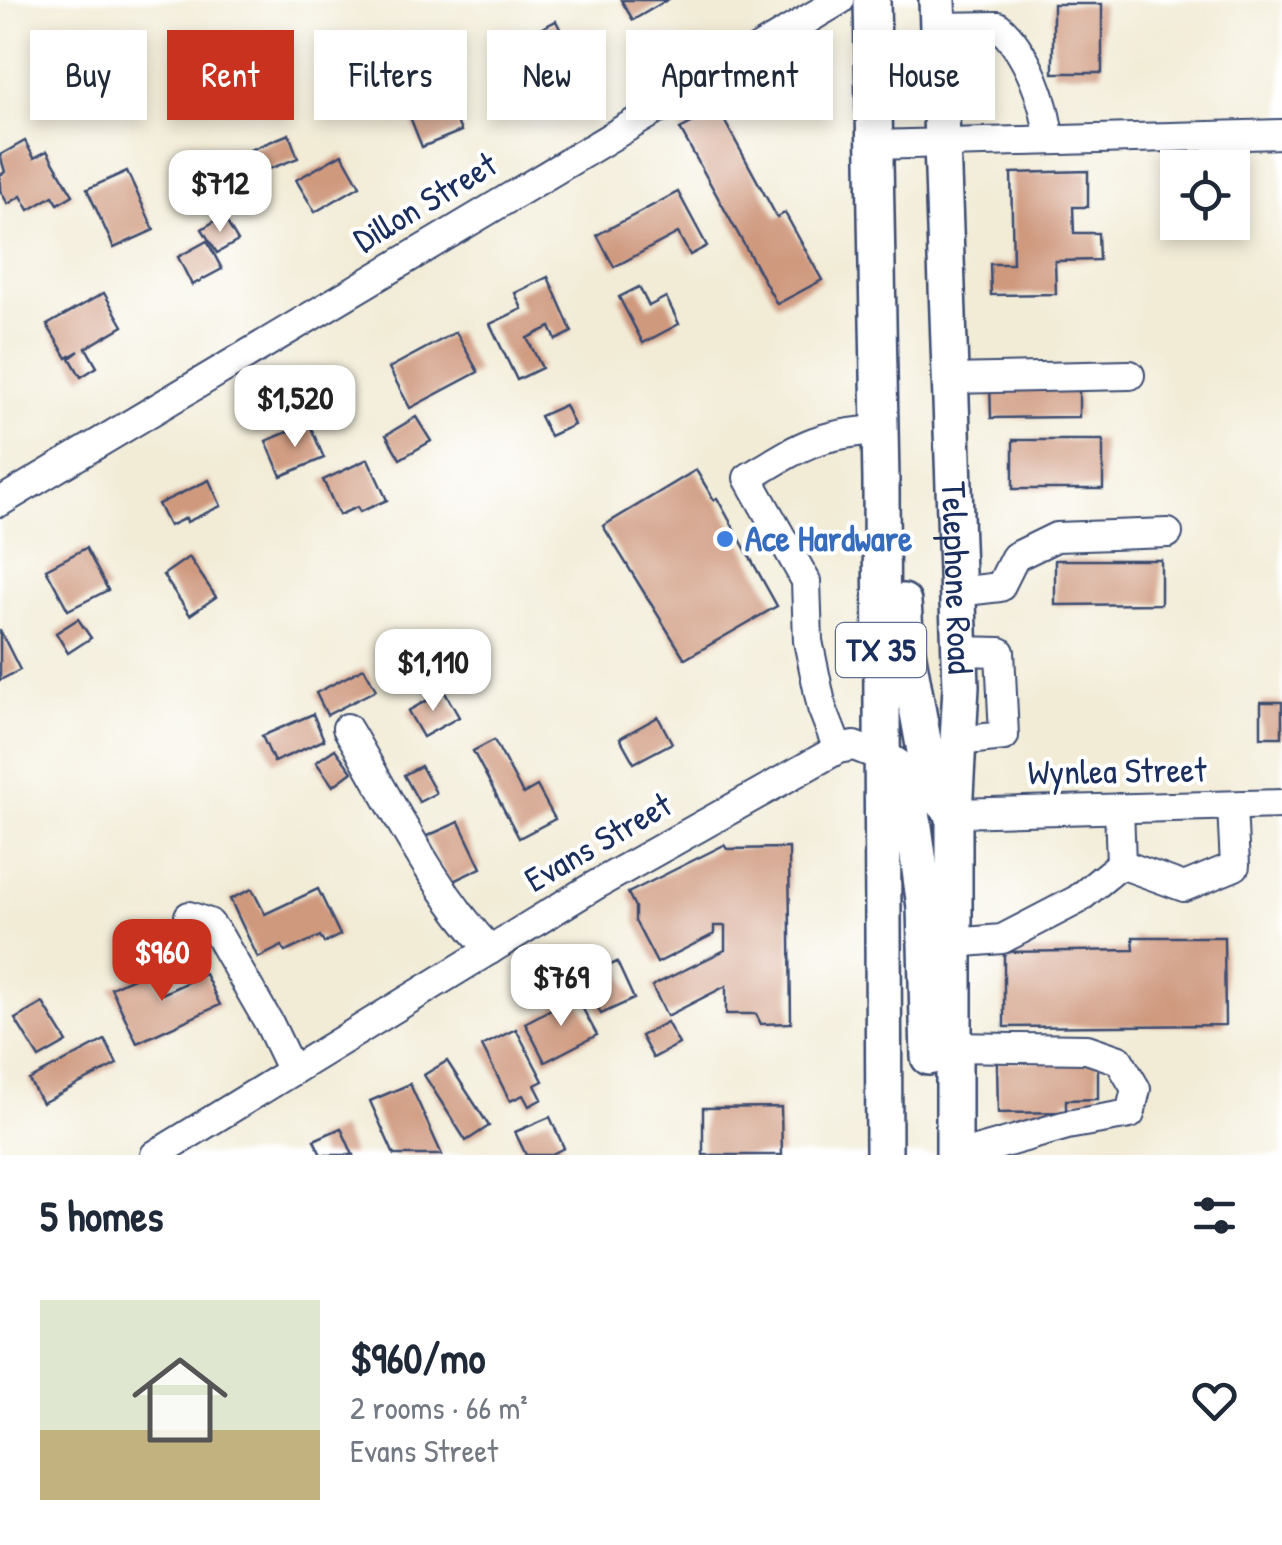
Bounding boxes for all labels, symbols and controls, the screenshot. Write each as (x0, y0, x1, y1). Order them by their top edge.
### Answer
chip: Buy (30, 30, 147, 120)
chip: Rent (167, 30, 294, 120)
chip: Filters (314, 30, 467, 120)
chip: New (487, 30, 606, 120)
chip: Apartment (626, 30, 833, 120)
chip: House (853, 30, 995, 120)
street label: Dillon Street (344, 140, 506, 263)
pin: $712 (161, 150, 279, 235)
map controls (1160, 150, 1250, 240)
button: locate (1160, 150, 1250, 240)
text: $712 (191, 161, 249, 204)
pin: $1,520 (214, 365, 376, 450)
text: $1,520 (256, 376, 334, 419)
street label: Telephone Road (931, 481, 985, 675)
place label: Ace Hardware (745, 515, 912, 562)
marker: Ace Hardware (714, 528, 736, 550)
road number: TX 35 (836, 623, 926, 677)
pin: $1,110 (352, 629, 514, 714)
text: $1,110 (397, 640, 469, 683)
street label: Wynlea Street (1027, 745, 1208, 796)
street label: Evans Street (516, 780, 680, 902)
pin: $960 (103, 919, 221, 1004)
text: $960 (134, 930, 190, 973)
pin: $769 (502, 944, 620, 1029)
text: $769 (533, 955, 589, 998)
text: 5 homes (40, 1187, 163, 1244)
icon: filters (1187, 1188, 1242, 1243)
text: $960/mo (350, 1329, 486, 1386)
icon: home (120, 1340, 240, 1460)
icon: heart (1187, 1373, 1242, 1428)
text: 2 rooms · 66 m² (350, 1386, 528, 1429)
text: Evans Street (350, 1429, 498, 1472)

